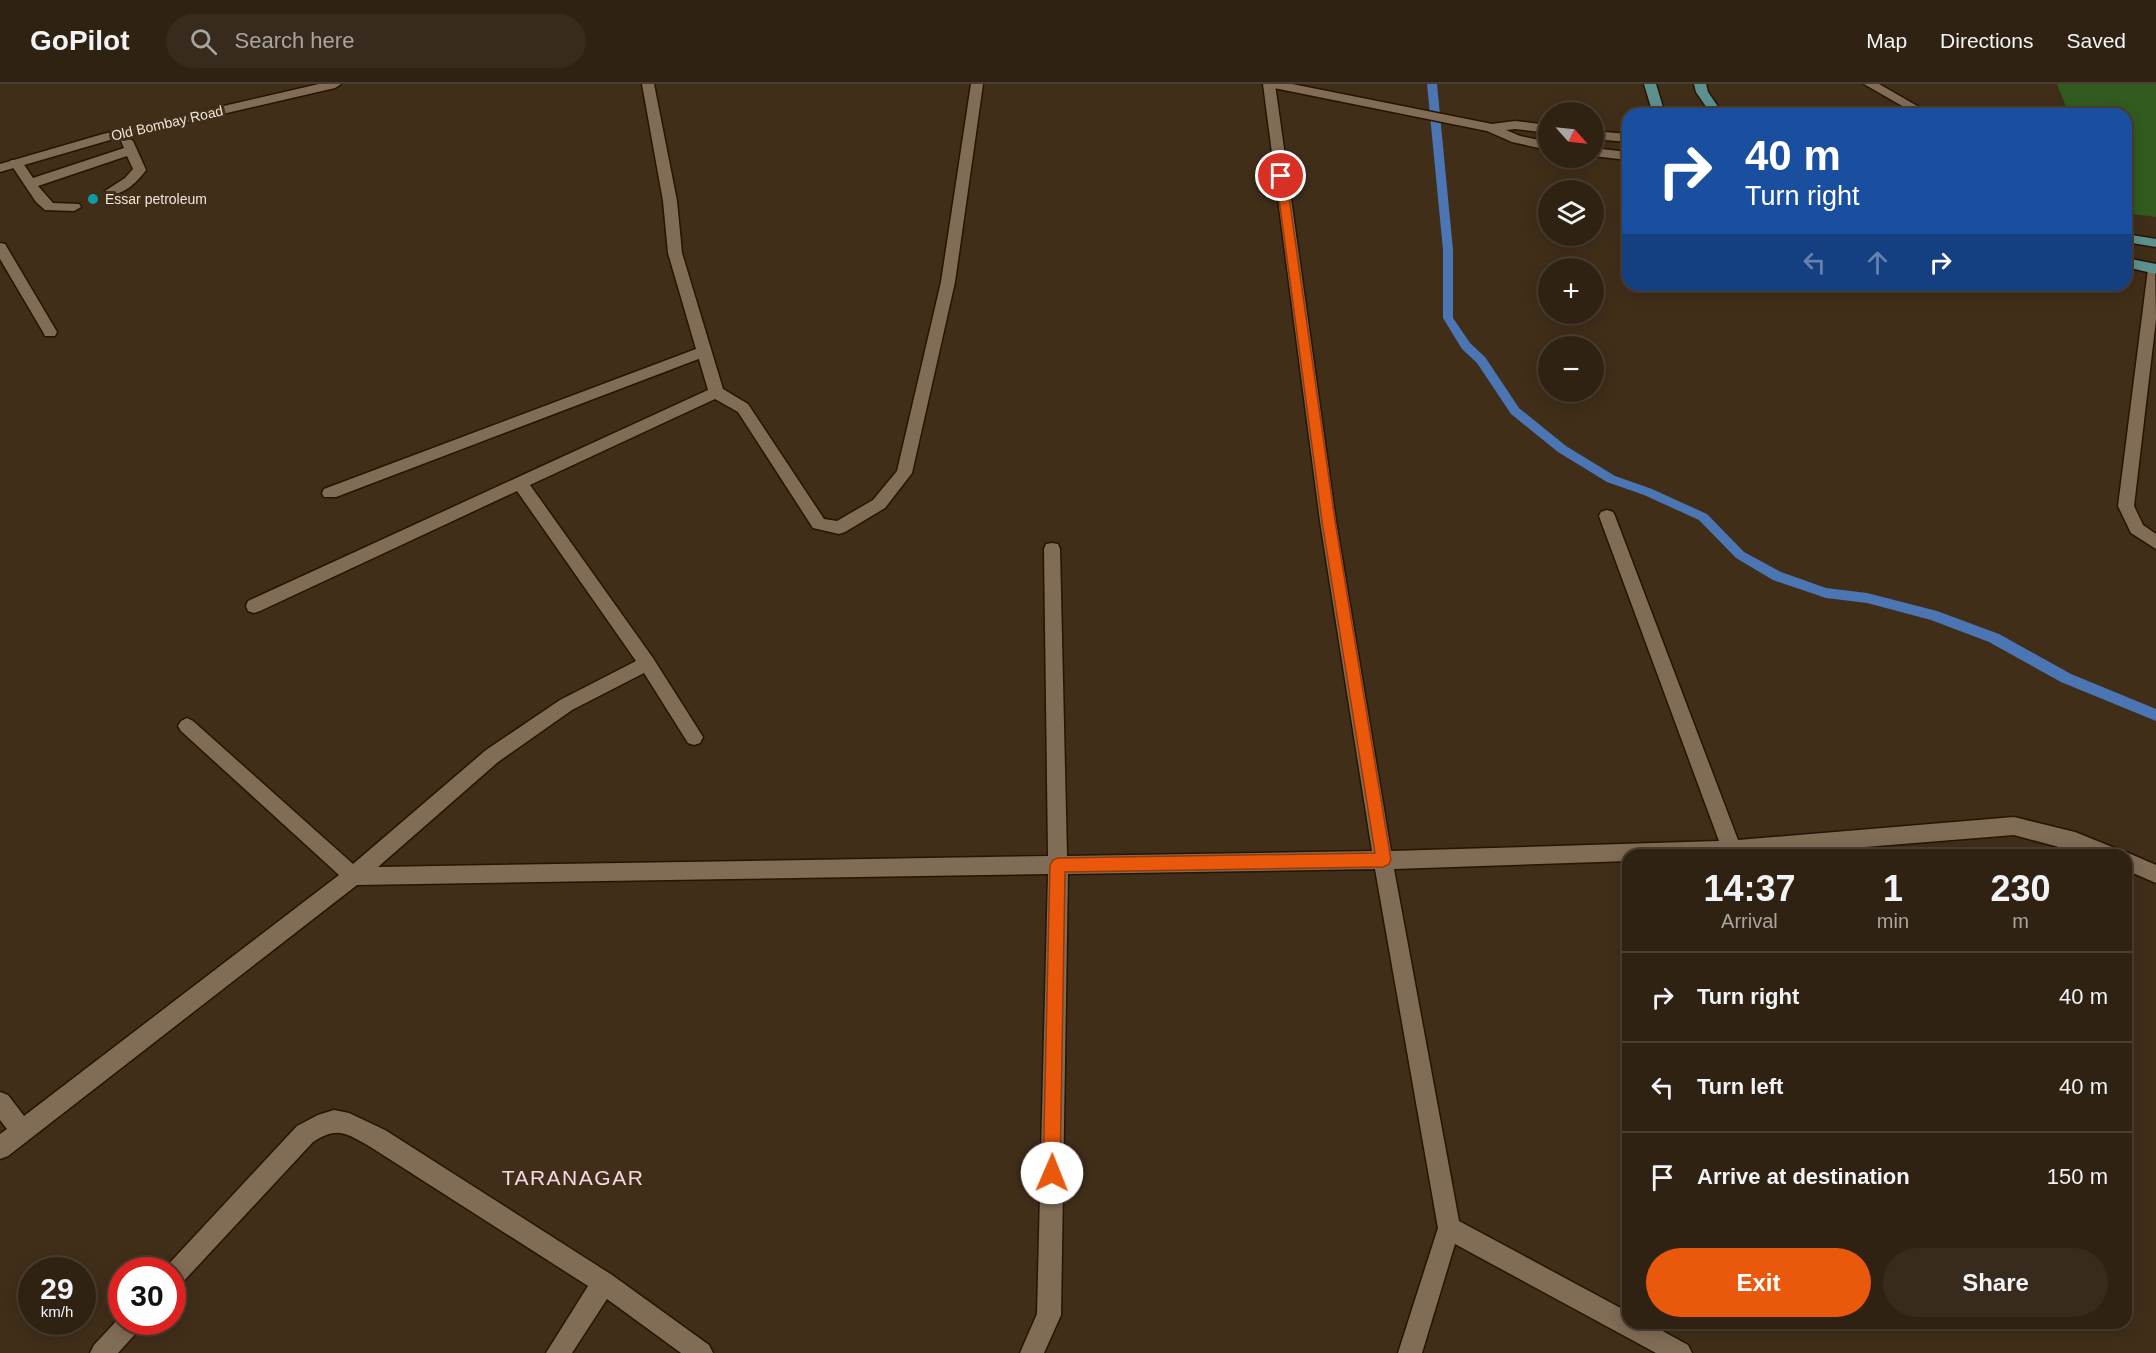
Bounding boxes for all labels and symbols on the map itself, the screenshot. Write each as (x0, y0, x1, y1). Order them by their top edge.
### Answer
street label: Old Bombay Road (109, 102, 225, 144)
north arrow (1538, 102, 1604, 168)
pin (1255, 150, 1306, 201)
place label: Essar petroleum (105, 191, 207, 207)
marker: Essar petroleum (86, 192, 100, 206)
position arrow (1020, 1141, 1084, 1205)
district label: TARANAGAR (502, 1166, 644, 1189)
speed limit sign: 30 (108, 1257, 186, 1335)

